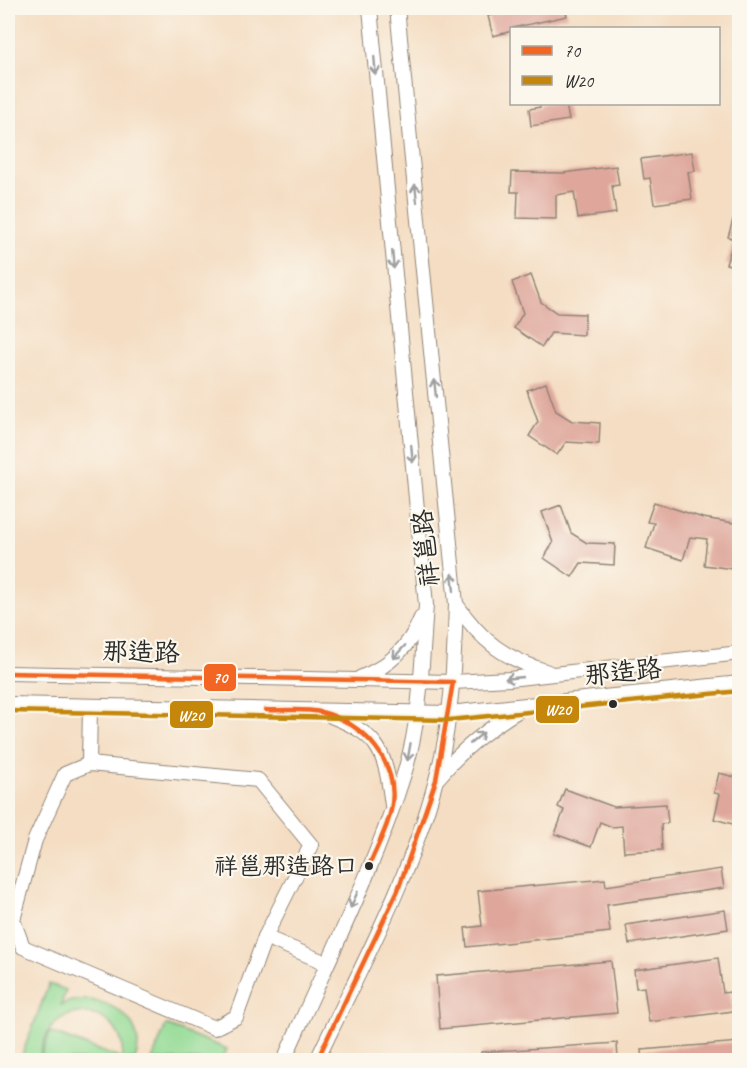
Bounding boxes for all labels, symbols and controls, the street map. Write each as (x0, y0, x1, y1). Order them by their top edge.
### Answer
legend (510, 27, 720, 105)
text: 70 (564, 40, 582, 62)
one-way arrow (370, 55, 381, 75)
text: W20 (564, 70, 595, 92)
one-way arrow (410, 184, 421, 204)
one-way arrow (388, 249, 399, 269)
one-way arrow (429, 378, 440, 398)
one-way arrow (407, 444, 418, 463)
street label: 祥邕路 (406, 507, 446, 589)
one-way arrow (447, 572, 458, 592)
street label: 那造路 (102, 635, 180, 669)
one-way arrow (392, 644, 406, 659)
street label: 那造路 (582, 652, 664, 692)
line badge: 70 (203, 663, 237, 692)
text: 70 (213, 668, 229, 688)
one-way arrow (505, 673, 525, 684)
line badge: W20 (535, 695, 580, 724)
unlabelled marker (607, 698, 619, 710)
line badge: W20 (169, 700, 214, 729)
text: W20 (545, 700, 573, 720)
text: W20 (178, 706, 206, 726)
one-way arrow (469, 731, 484, 745)
one-way arrow (403, 742, 414, 762)
place label: 祥邕那造路口 (214, 851, 358, 881)
marker: 祥邕那造路口 (363, 860, 375, 872)
one-way arrow (348, 891, 359, 909)

